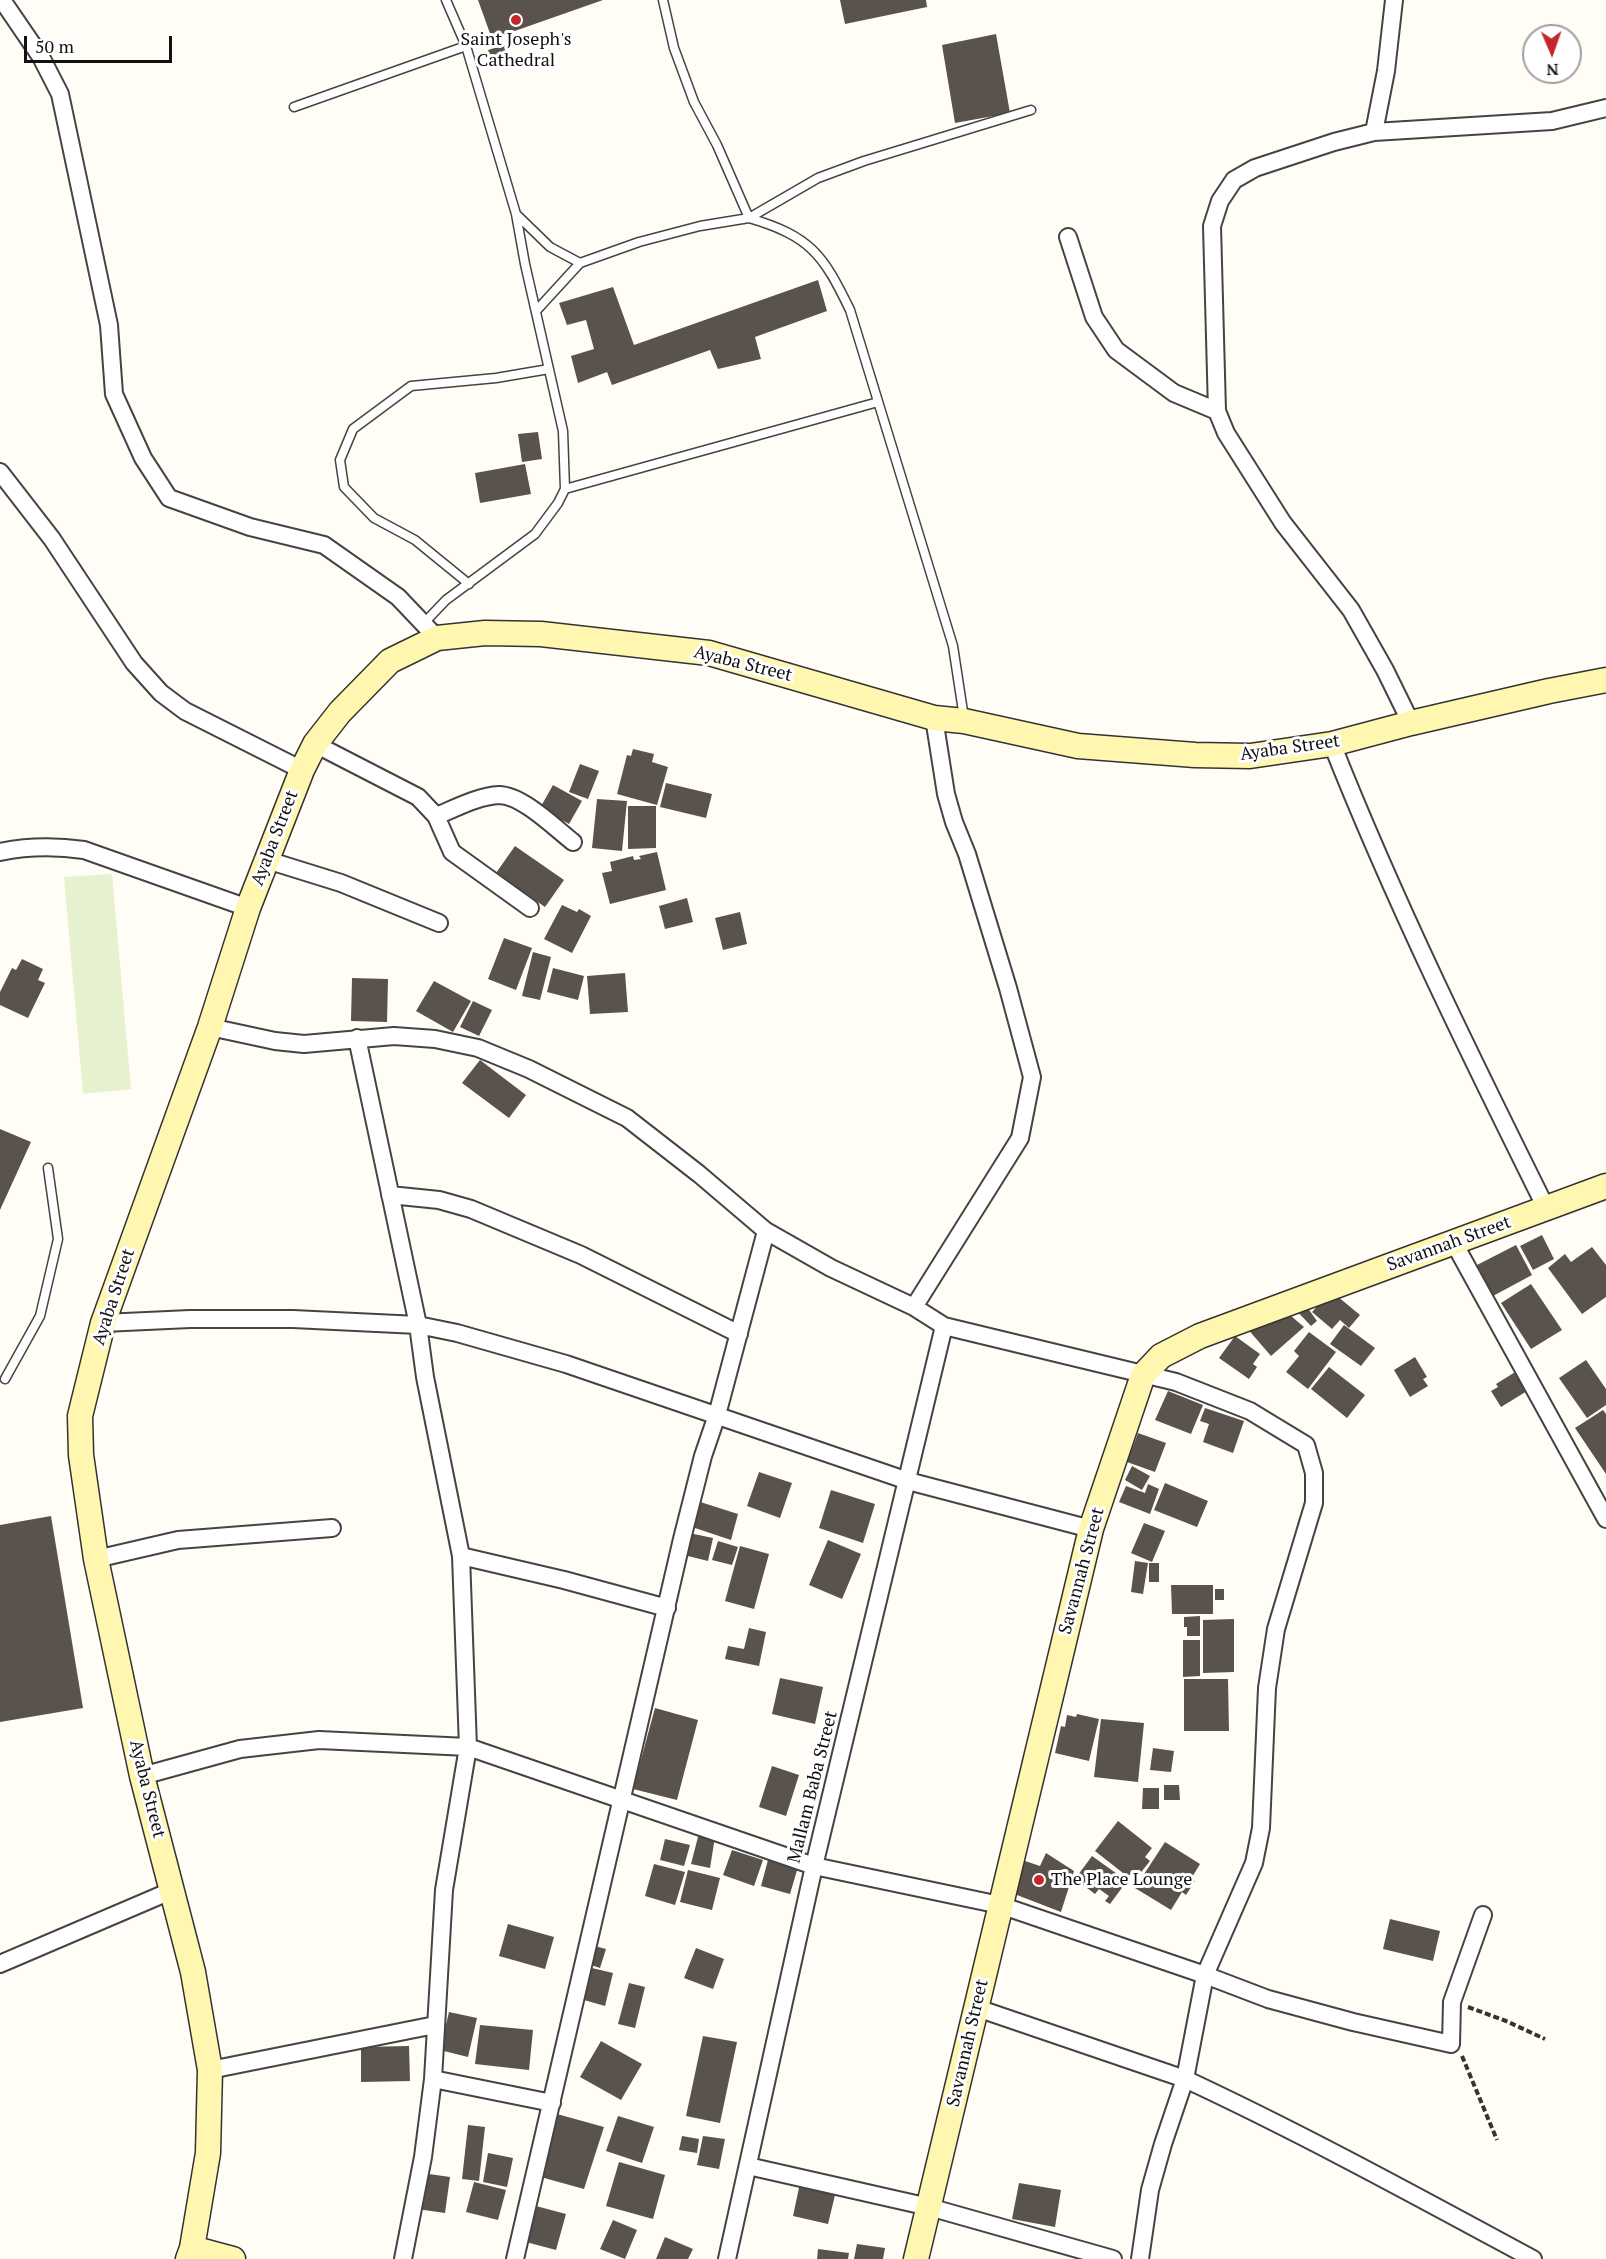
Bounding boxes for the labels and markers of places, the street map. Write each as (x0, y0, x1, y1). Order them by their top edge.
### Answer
marker: Saint Joseph's Cathedral (509, 13, 523, 27)
place label: Saint Joseph's Cathedral (461, 29, 571, 72)
place label: The Place Lounge (1051, 1869, 1192, 1891)
marker: The Place Lounge (1032, 1873, 1046, 1887)

